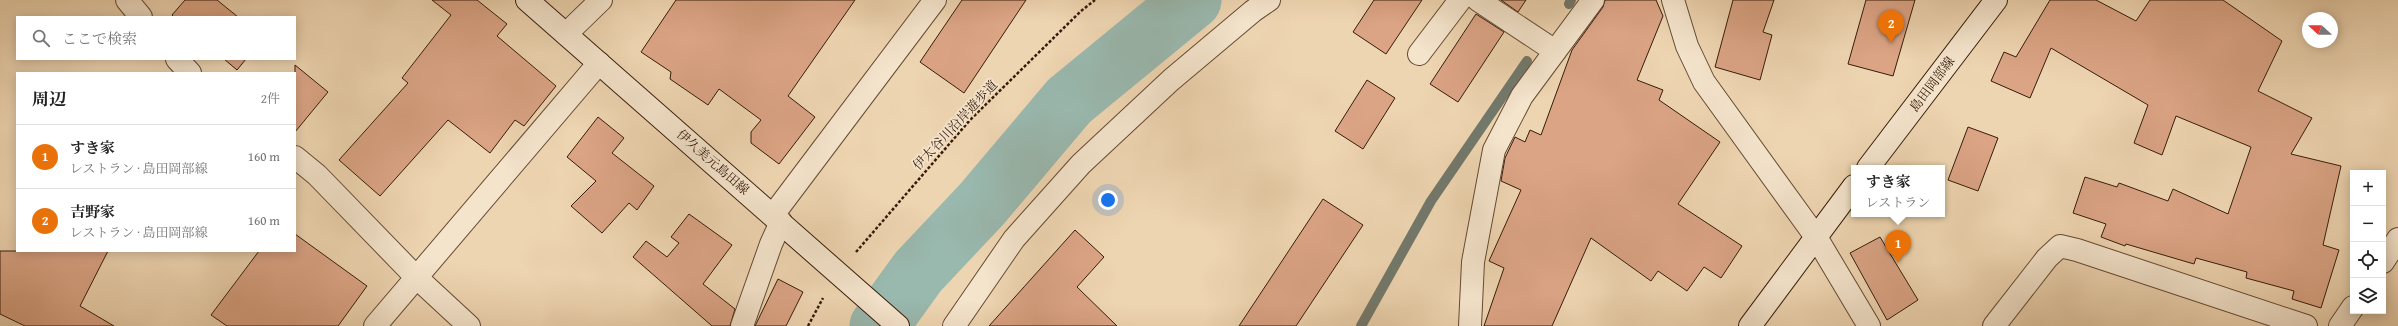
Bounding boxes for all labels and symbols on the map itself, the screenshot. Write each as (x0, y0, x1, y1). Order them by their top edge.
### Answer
pin: 2 (1878, 10, 1904, 43)
north arrow (2302, 12, 2338, 48)
street label: 島田岡部線 (1905, 52, 1959, 116)
street label: 伊太谷川沿岸遊歩道 (908, 76, 1002, 174)
street label: 伊久美元島田線 (672, 125, 754, 199)
your location (1098, 190, 1118, 210)
pin: 1 (1885, 230, 1911, 263)

